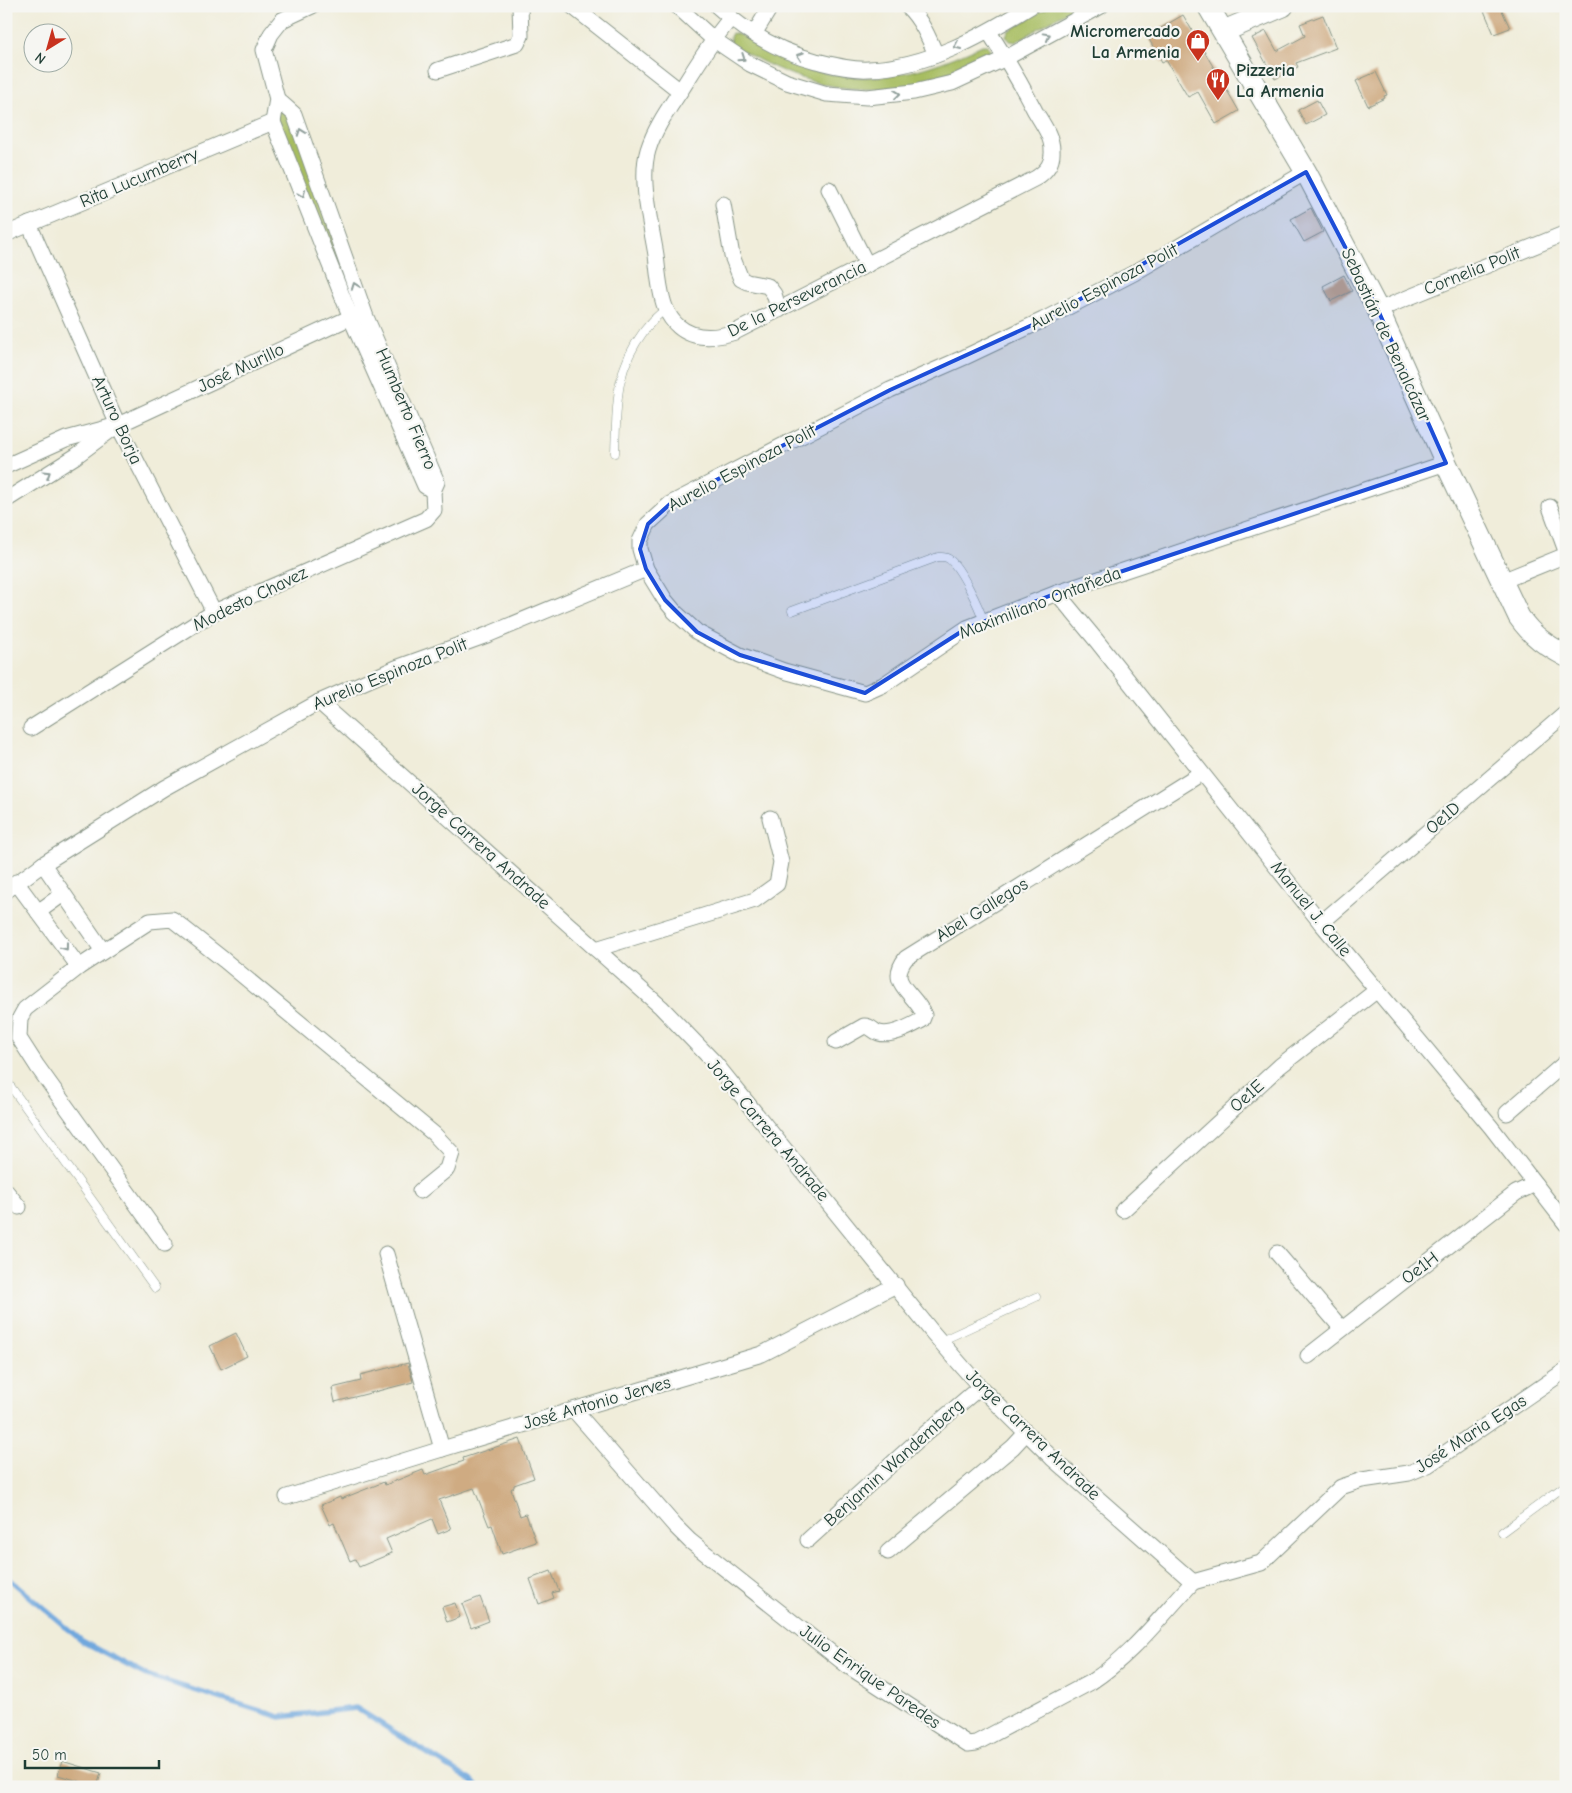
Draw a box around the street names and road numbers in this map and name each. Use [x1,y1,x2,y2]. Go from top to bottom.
street label: Rita Lucumberry [77,143,202,212]
street label: Aurelio Espinoza Polit [1026,239,1182,335]
street label: Cornelia Polit [1421,242,1524,300]
street label: Sebastián de Benalcázar [1336,245,1436,426]
street label: De la Perseverancia [724,256,870,342]
street label: José Murillo [194,339,288,397]
street label: Humberto Fierro [371,345,441,473]
street label: Arturo Borja [87,372,147,468]
street label: Aurelio Espinoza Polit [664,420,820,516]
street label: Modesto Chavez [189,562,311,636]
street label: Maximiliano Ontañeda [956,562,1124,644]
street label: Aurelio Espinoza Polit [310,633,471,715]
street label: Jorge Carrera Andrade [407,778,555,914]
street label: Oe1D [1421,797,1465,839]
street label: Manuel J. Calle [1266,857,1356,961]
street label: Abel Gallegos [932,873,1032,947]
street label: Jorge Carrera Andrade [702,1055,834,1205]
street label: Oe1E [1226,1075,1268,1117]
street label: Oe1H [1397,1247,1443,1289]
street label: Jorge Carrera Andrade [961,1365,1105,1505]
street label: José Antonio Jerves [521,1372,673,1434]
street label: José Maria Egas [1412,1390,1530,1478]
street label: Benjamin Wandemberg [820,1395,968,1531]
street label: Julio Enrique Paredes [796,1620,944,1734]

